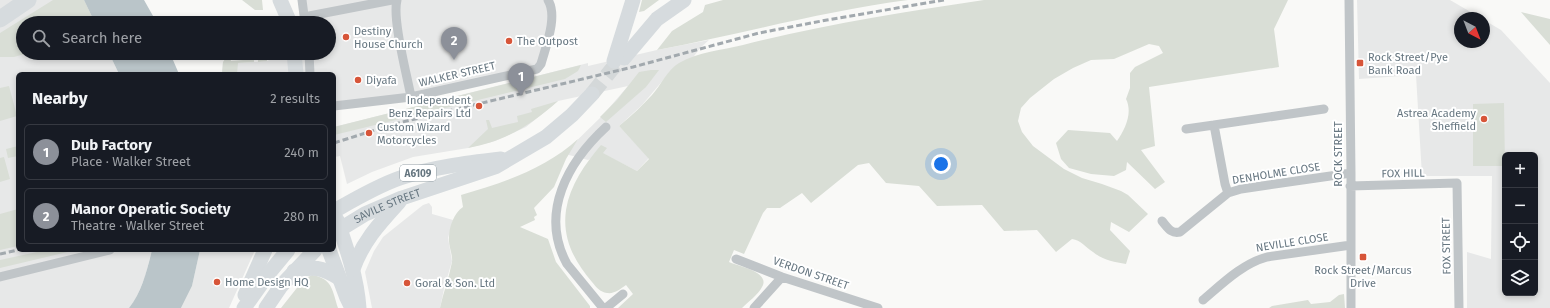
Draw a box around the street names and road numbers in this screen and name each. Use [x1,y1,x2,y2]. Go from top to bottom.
street label: WALKER STREET [417,59,497,90]
street label: ROCK STREET [1332,121,1345,187]
street label: DENHOLME CLOSE [1231,160,1321,187]
road number: A6109 [400,165,436,181]
street label: FOX HILL [1381,167,1425,180]
street label: SAVILE STREET [352,186,423,226]
street label: FOX STREET [1439,217,1453,275]
street label: NEVILLE CLOSE [1255,230,1329,255]
street label: VERDON STREET [771,254,851,293]

